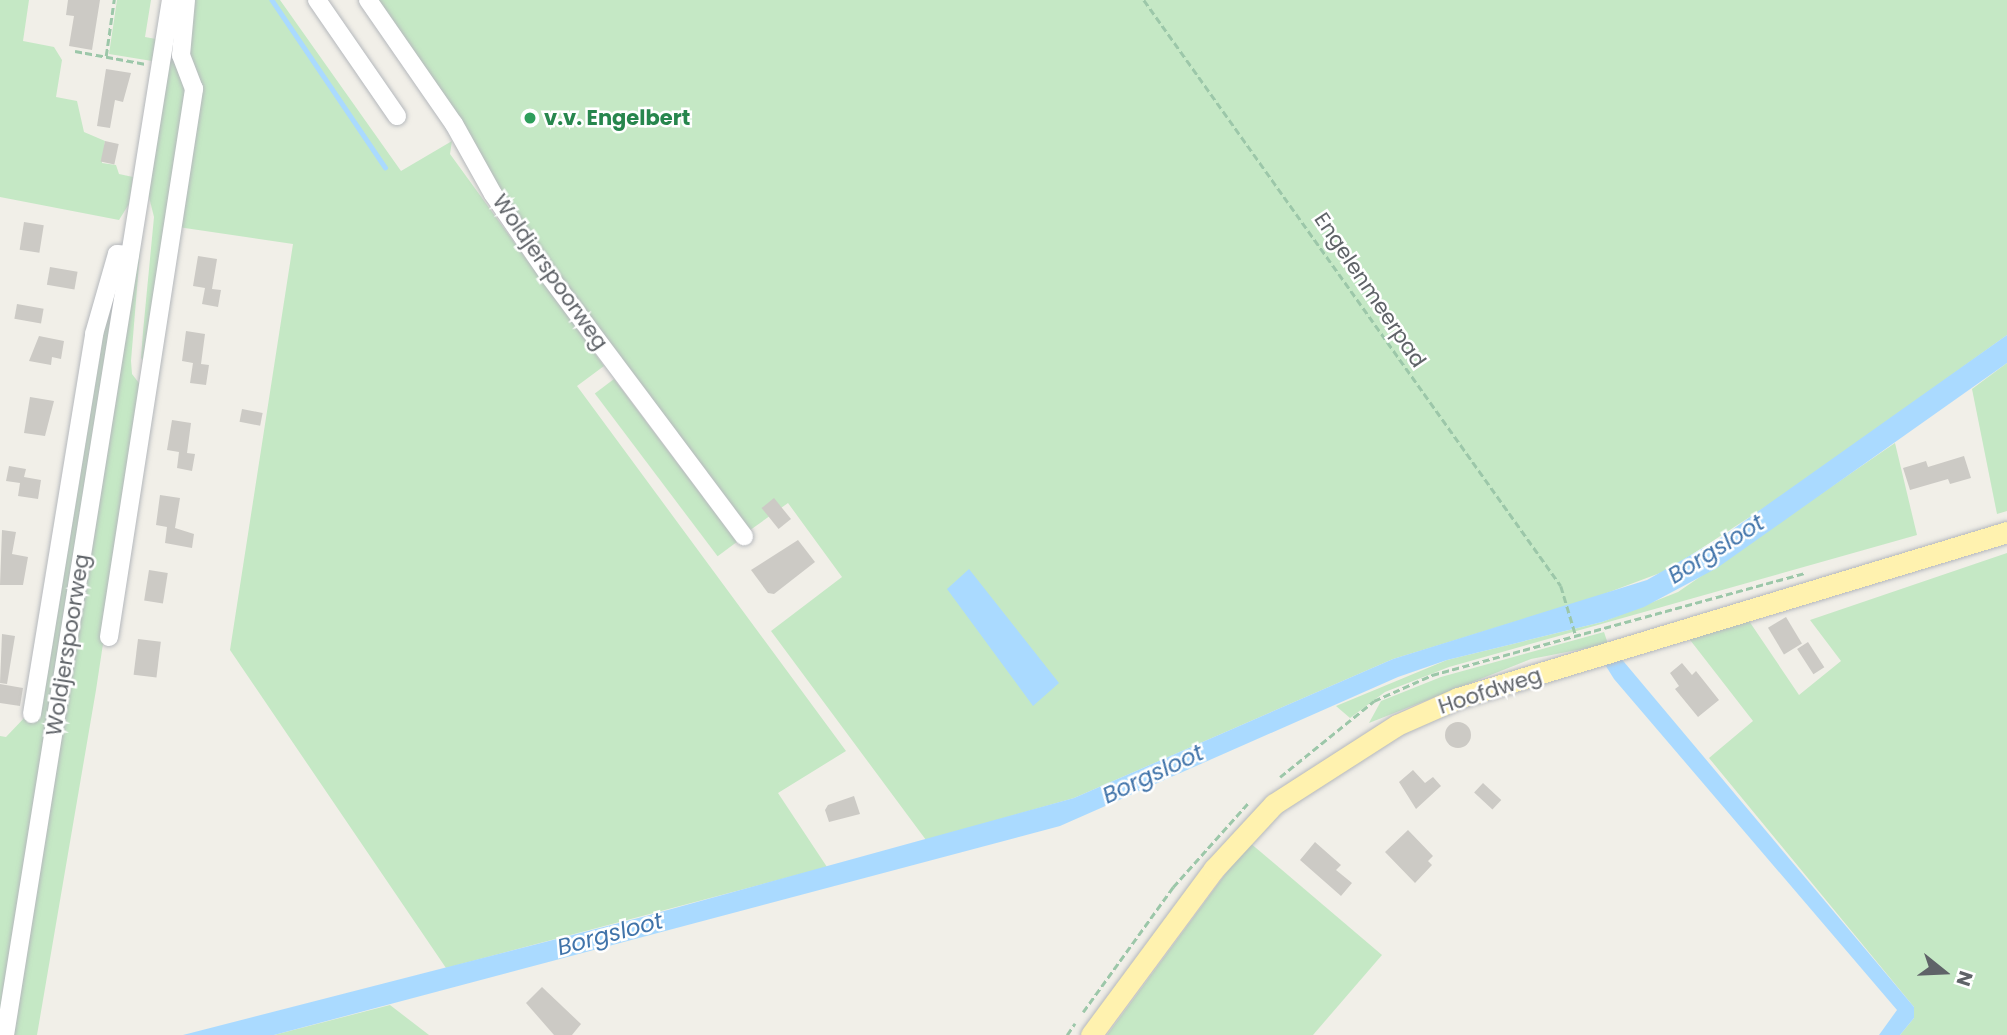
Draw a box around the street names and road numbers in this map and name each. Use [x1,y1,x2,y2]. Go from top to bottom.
street label: Woldjerspoorweg [487,190,613,354]
street label: Engelenmeerpad [1309,208,1431,372]
street label: Woldjerspoorweg [41,552,95,738]
street label: Hoofdweg [1435,662,1545,720]

